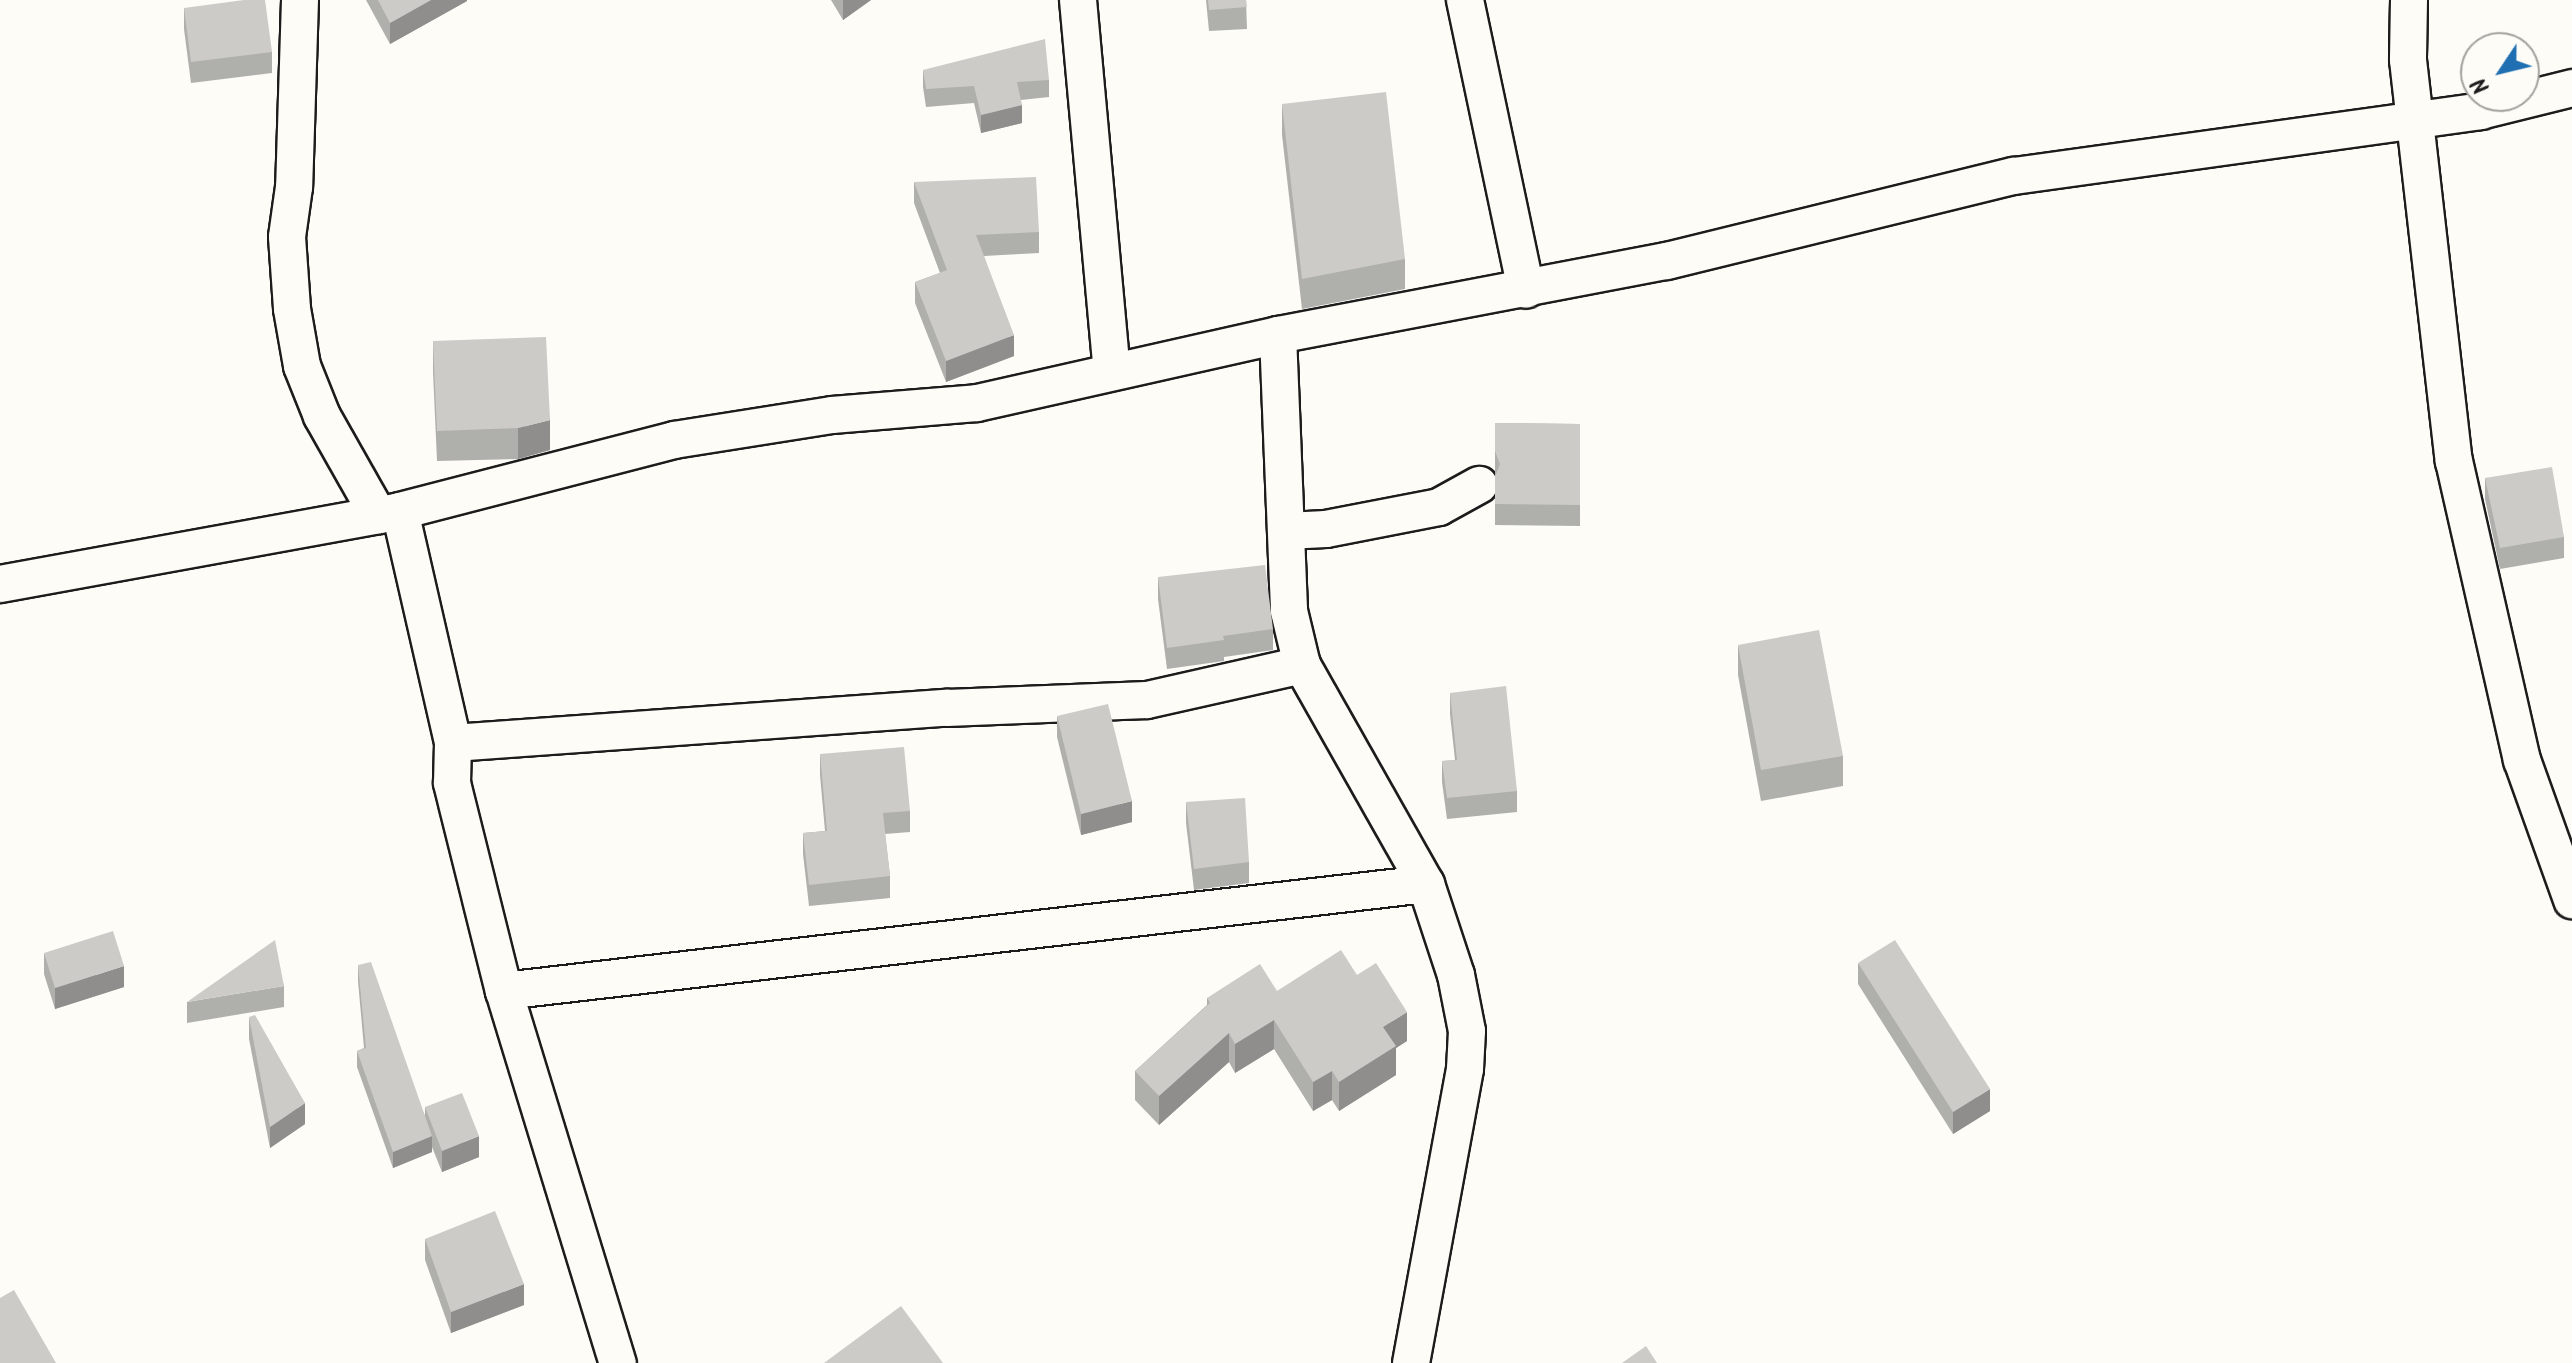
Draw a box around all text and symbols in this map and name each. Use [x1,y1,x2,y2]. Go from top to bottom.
north arrow [2460,32,2540,112]
text: N [2463,69,2500,101]

